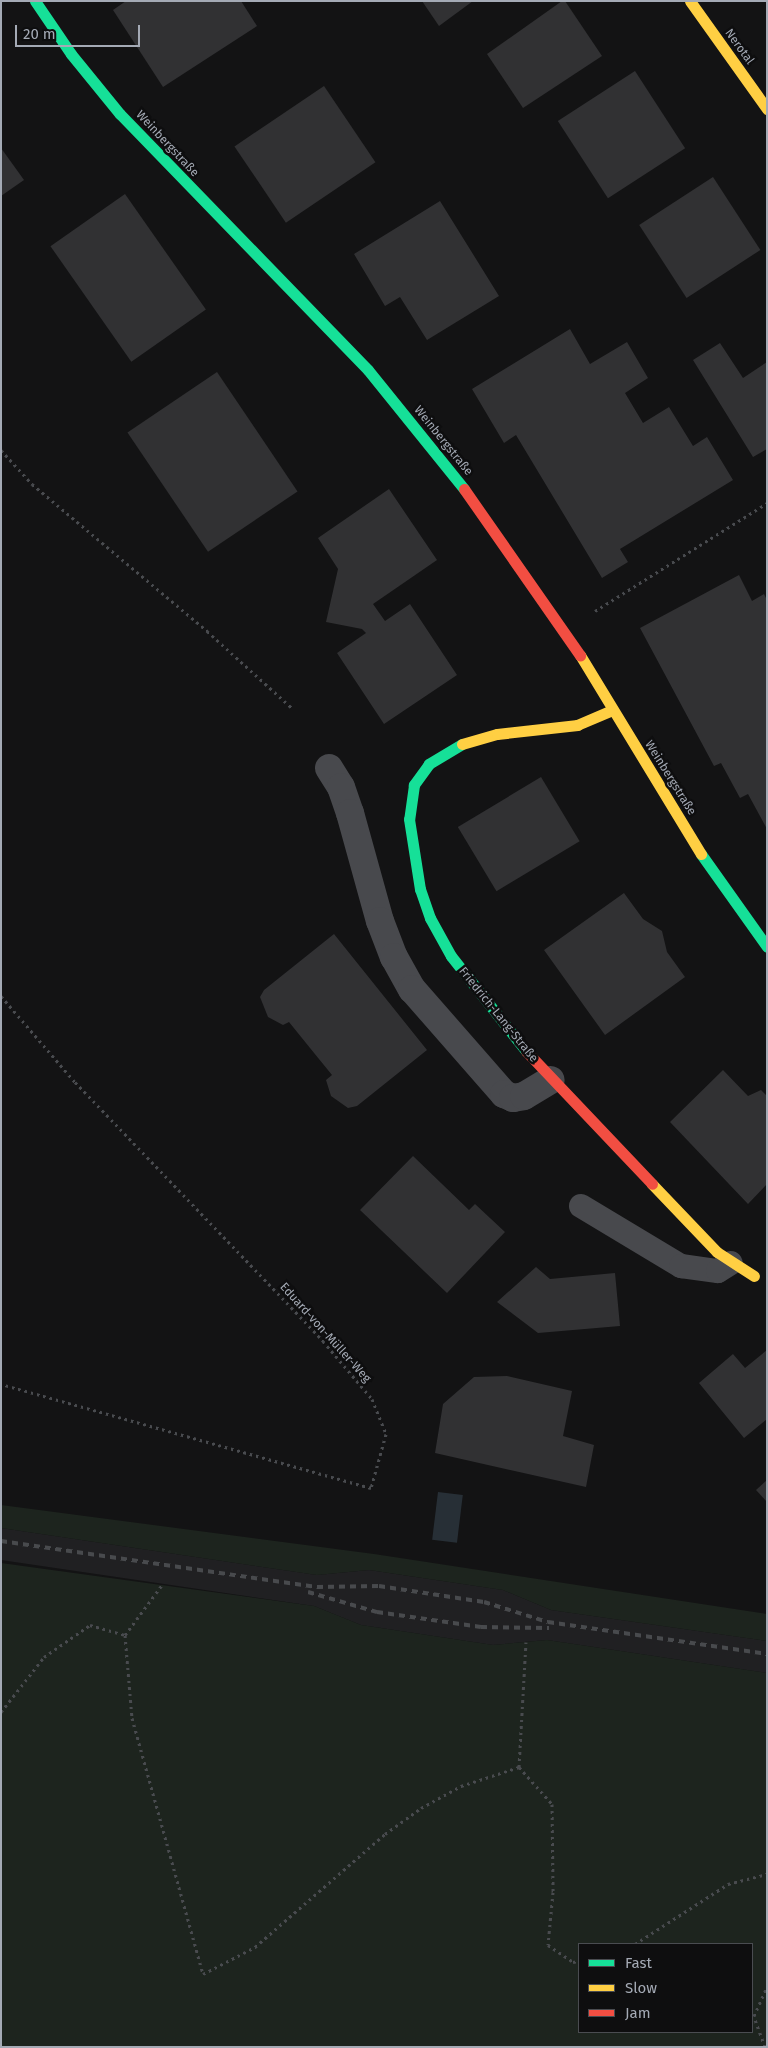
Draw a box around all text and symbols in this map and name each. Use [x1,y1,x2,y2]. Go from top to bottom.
scale bar [18,15,142,47]
text: 20 m [23,25,56,43]
street label: Nerotal [721,27,757,67]
street label: Weinbergstraße [133,108,201,180]
street label: Weinbergstraße [411,403,475,479]
street label: Weinbergstraße [641,738,699,818]
street label: Friedrich-Lang-Straße [455,965,541,1065]
street label: Eduard-von-Müller-Weg [276,1280,374,1386]
legend [578,1943,753,2033]
text: Fast [625,1954,652,1972]
text: Slow [625,1979,657,1997]
text: Jam [625,2004,651,2022]

